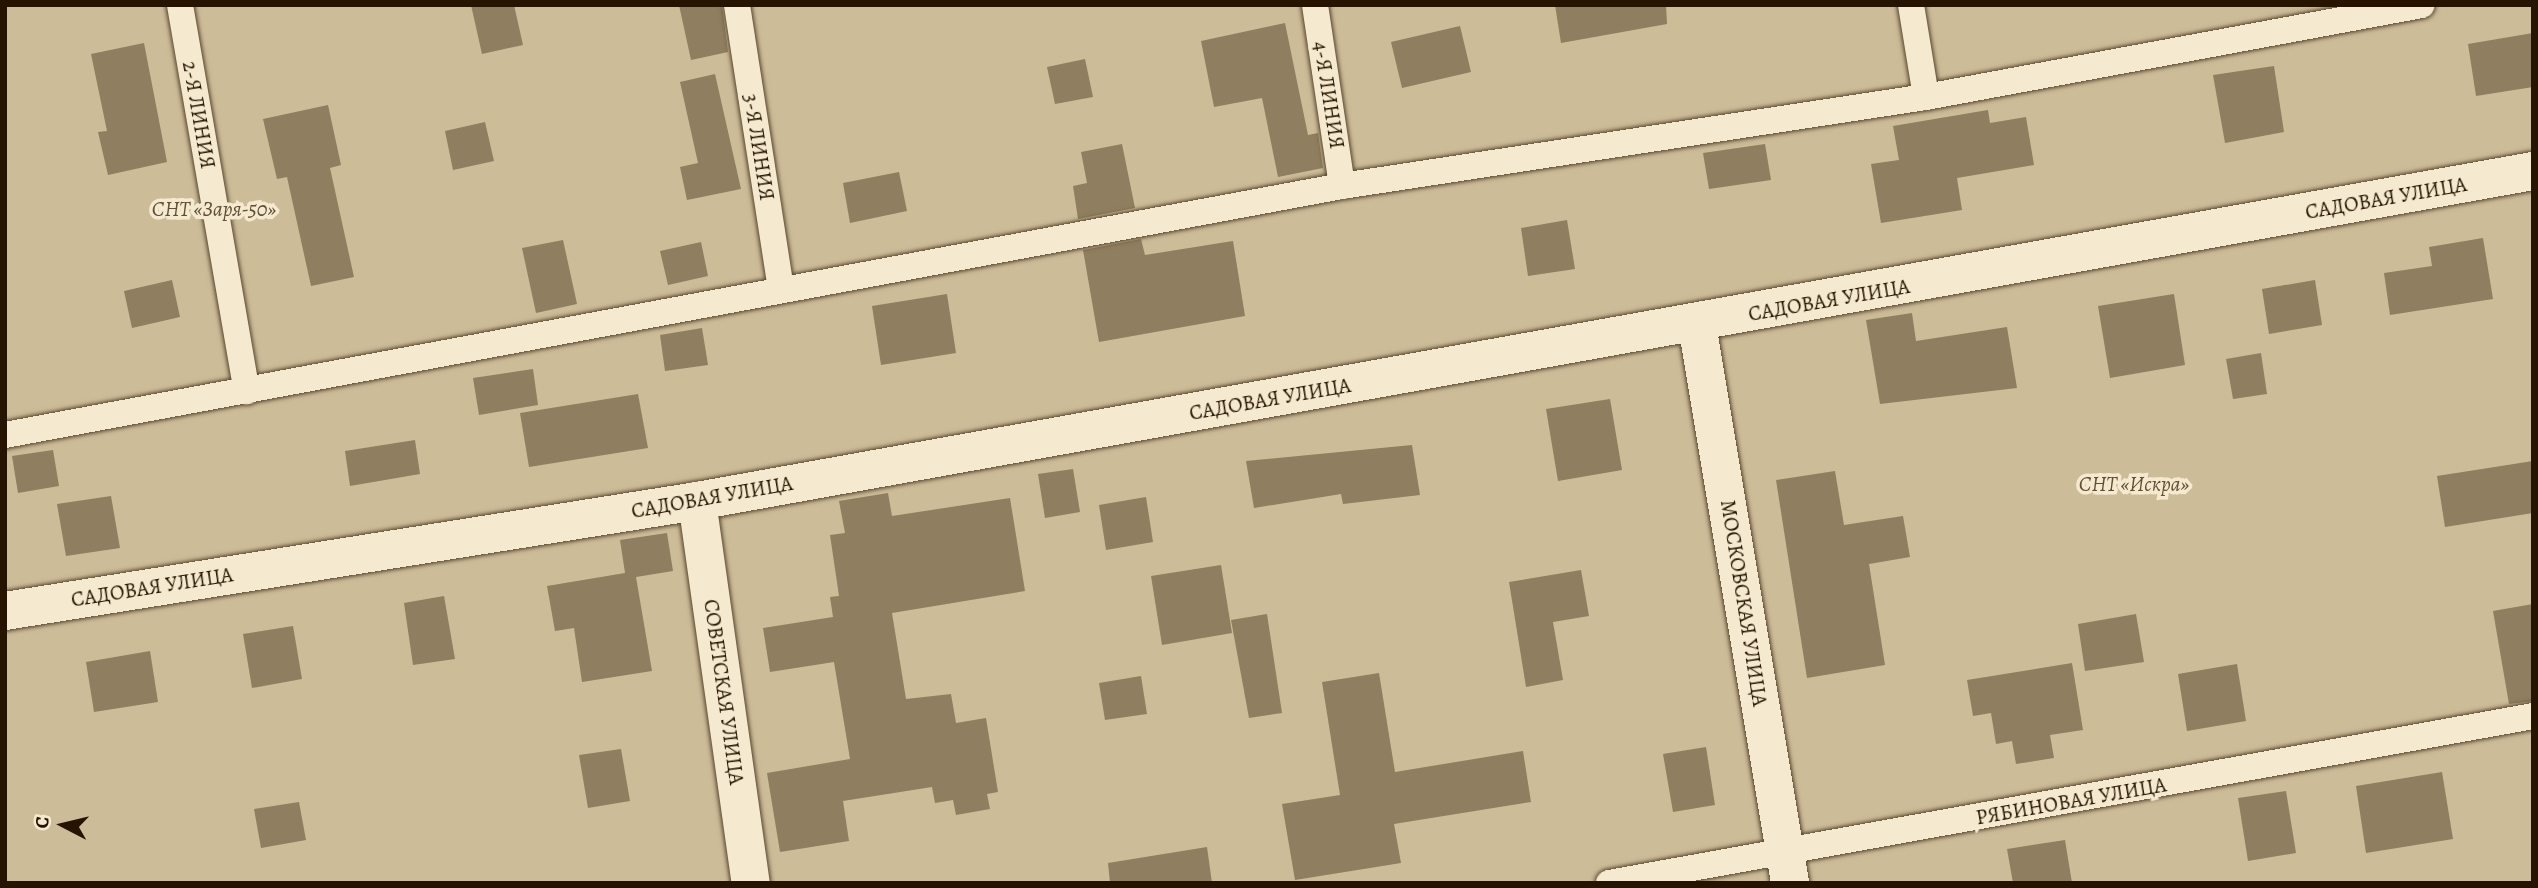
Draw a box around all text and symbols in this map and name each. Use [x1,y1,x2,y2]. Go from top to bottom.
street label: 4-Я ЛИНИЯ [1308,39,1350,151]
street label: 2-Я ЛИНИЯ [177,59,221,171]
street label: 3-Я ЛИНИЯ [738,92,780,202]
street label: САДОВАЯ УЛИЦА [2303,171,2469,225]
park label: СНТ «Заря-50» [152,196,276,222]
street label: САДОВАЯ УЛИЦА [1746,273,1912,327]
street label: САДОВАЯ УЛИЦА [1187,372,1353,426]
street label: САДОВАЯ УЛИЦА [629,470,795,524]
park label: СНТ «Искра» [2079,471,2189,497]
street label: МОСКОВСКАЯ УЛИЦА [1715,498,1773,708]
street label: САДОВАЯ УЛИЦА [69,562,235,612]
street label: СОВЕТСКАЯ УЛИЦА [699,598,749,786]
street label: РЯБИНОВАЯ УЛИЦА [1974,772,2168,830]
north arrow [28,790,98,860]
text: С [29,815,56,830]

